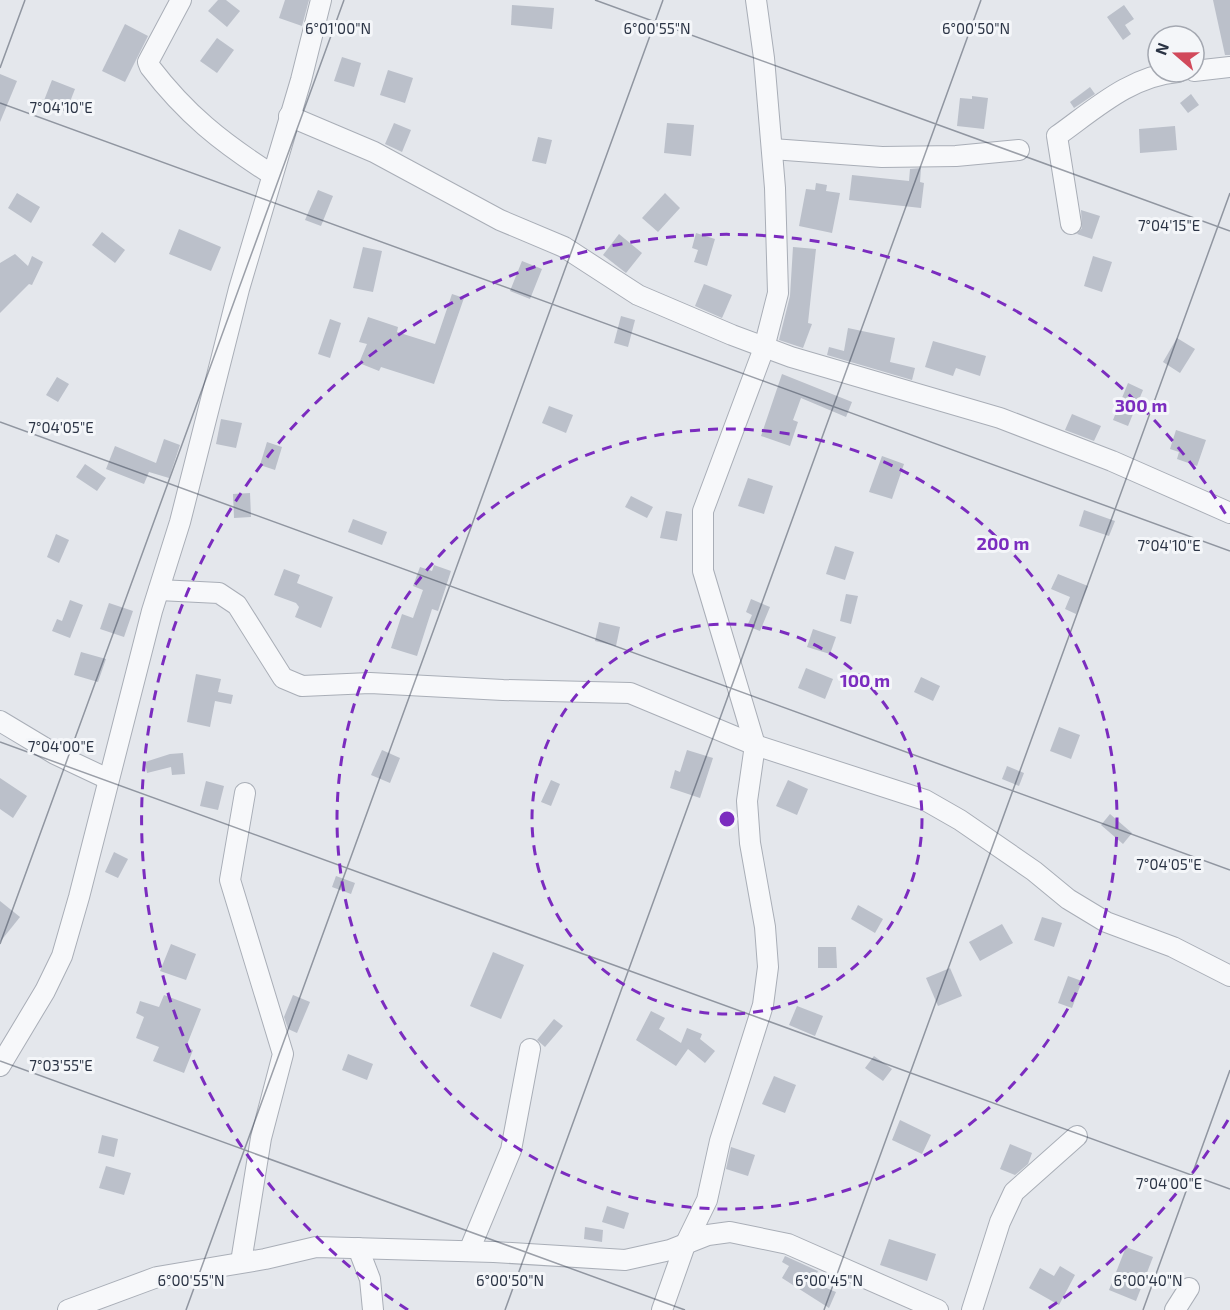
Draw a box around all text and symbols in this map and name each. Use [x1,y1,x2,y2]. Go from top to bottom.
text: 6°01'00"N [305,19,371,37]
text: 6°00'55"N [623,19,691,37]
text: 6°00'50"N [942,19,1010,37]
north arrow [1146,24,1206,84]
text: N [1151,40,1172,57]
text: 7°04'10"E [29,98,93,116]
text: 7°04'15"E [1138,216,1200,234]
text: 300 m [1115,394,1167,416]
text: 7°04'05"E [28,418,94,436]
text: 200 m [977,532,1029,554]
text: 7°04'10"E [1137,536,1201,554]
text: 100 m [840,669,890,691]
text: 7°04'00"E [28,737,94,755]
centre of rings [717,809,737,829]
text: 7°04'05"E [1136,855,1202,873]
text: 7°03'55"E [29,1056,93,1074]
text: 7°04'00"E [1136,1174,1202,1192]
text: 6°00'55"N [157,1271,225,1289]
text: 6°00'50"N [476,1271,544,1289]
text: 6°00'45"N [795,1271,863,1289]
text: 6°00'40"N [1113,1271,1183,1289]

